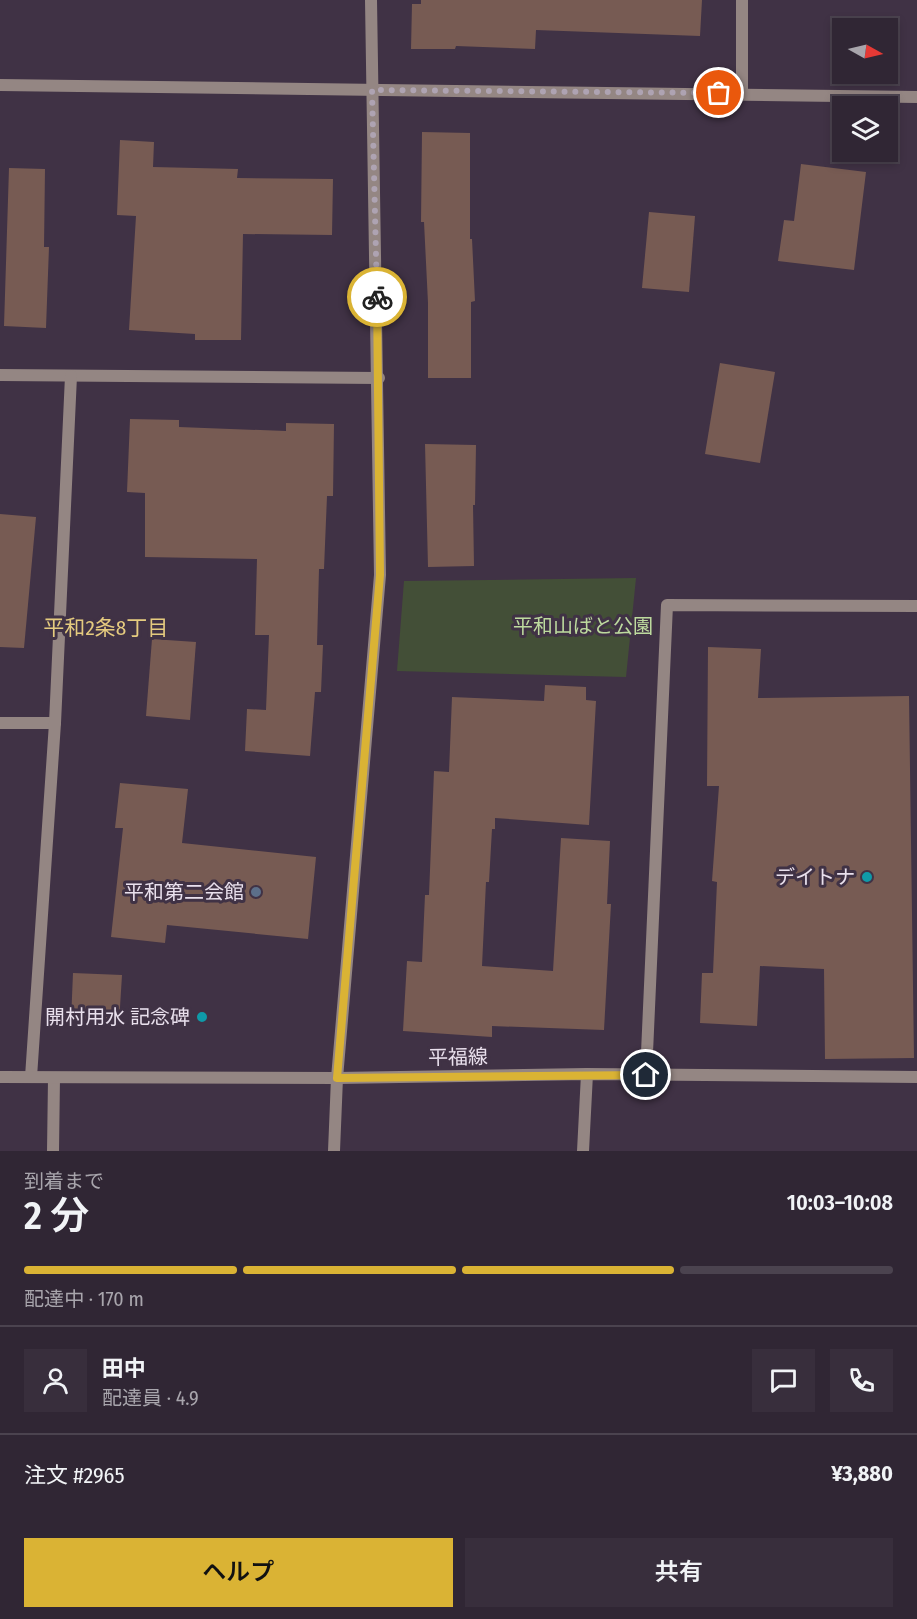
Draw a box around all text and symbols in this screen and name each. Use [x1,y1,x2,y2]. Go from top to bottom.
north arrow [832,18,898,84]
map controls [832,18,898,162]
pin [693,67,744,118]
icon: bag [702,76,735,109]
button: layers [832,96,898,162]
courier [347,267,407,327]
icon: bike [361,281,394,314]
park label: 平和山ばと公園 [513,614,653,638]
district label: 平和2条8丁目 [44,615,168,641]
place label: デイトナ [775,865,855,889]
marker: デイトナ [860,870,874,884]
place label: 平和第二会館 [124,880,244,904]
marker: 平和第二会館 [249,885,263,899]
place label: 開村用水 記念碑 [45,1005,190,1029]
marker: 開村用水 記念碑 [195,1010,209,1024]
street label: 平福線 [428,1044,488,1070]
pin [620,1049,671,1100]
icon: home [629,1058,662,1091]
text: 到着まで [24,1169,104,1193]
text: 10:03–10:08 [787,1189,893,1216]
text: 2 分 [24,1193,89,1239]
text: 配達中 · 170 m [24,1287,144,1311]
button: person [24,1349,87,1412]
button: chat [752,1349,815,1412]
button: phone [830,1349,893,1412]
text: 田中 [102,1355,146,1382]
text: 配達員 · 4.9 [102,1386,199,1410]
text: ¥3,880 [831,1460,893,1487]
text: 注文 #2965 [24,1462,125,1489]
button: ヘルプ [24,1538,453,1607]
button: 共有 [465,1538,893,1607]

